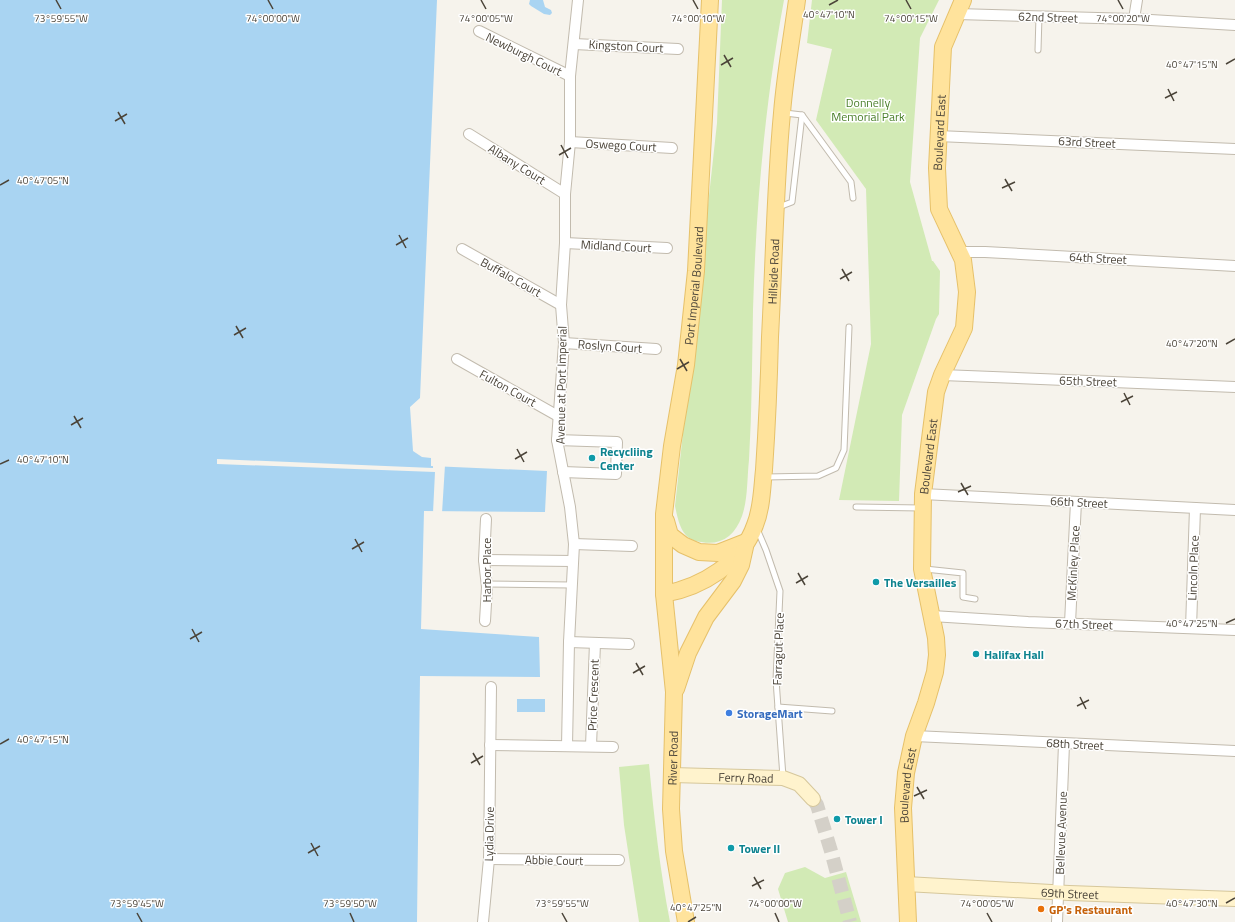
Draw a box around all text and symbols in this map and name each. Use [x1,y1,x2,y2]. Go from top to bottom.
street label: 62nd Street [1018,6,1079,28]
text: 40°47'10"N [803,7,855,22]
text: 73°59'55"W [34,11,88,26]
text: 74°00'00"W [246,11,300,26]
text: 74°00'05"W [459,11,513,26]
text: 74°00'10"W [671,11,725,26]
text: 74°00'15"W [884,11,938,26]
text: 74°00'20"W [1096,11,1150,26]
street label: Newburgh Court [483,27,566,81]
street label: Kingston Court [588,35,665,57]
text: 40°47'15"N [1166,57,1218,72]
park label: Donnelly Memorial Park [831,93,905,126]
street label: Boulevard East [927,93,950,171]
street label: 63rd Street [1058,131,1117,153]
street label: Oswego Court [585,134,658,156]
street label: Albany Court [485,139,550,190]
text: 40°47'05"N [17,173,69,188]
street label: Port Imperial Boulevard [679,226,708,346]
street label: Midland Court [580,235,653,257]
street label: Hillside Road [762,238,784,305]
street label: 64th Street [1069,247,1128,269]
street label: Buffalo Court [477,252,546,302]
street label: Avenue at Port Imperial [550,326,572,444]
street label: Roslyn Court [577,334,644,358]
text: 40°47'20"N [1166,336,1218,351]
street label: Fulton Court [476,365,541,412]
street label: 65th Street [1059,370,1118,392]
street label: Boulevard East [914,417,942,495]
place label: Recycliing Center [600,442,653,475]
text: 40°47'10"N [17,452,69,467]
marker: Recycliing Center [587,453,597,463]
street label: 66th Street [1050,491,1109,513]
street label: McKinley Place [1062,525,1084,601]
street label: Lincoln Place [1182,535,1204,601]
street label: Harbor Place [477,538,496,602]
place label: The Versailles [884,573,957,592]
marker: The Versailles [871,577,881,587]
street label: Farragut Place [767,612,789,686]
street label: 67th Street [1055,613,1114,635]
text: 40°47'25"N [1166,616,1218,631]
place label: Halifax Hall [984,645,1044,664]
marker: Halifax Hall [971,649,981,659]
street label: Price Crescent [582,658,604,731]
place label: StorageMart [737,704,803,723]
marker: StorageMart [724,708,734,718]
street label: River Road [662,731,683,786]
text: 40°47'15"N [17,732,69,747]
street label: 68th Street [1046,733,1105,755]
street label: Boulevard East [893,745,921,824]
street label: Ferry Road [718,767,774,787]
street label: Bellevue Avenue [1050,791,1072,875]
street label: Lydia Drive [479,806,499,862]
place label: Tower I [845,810,883,829]
marker: Tower I [832,814,842,824]
place label: Tower II [739,839,780,858]
marker: Tower II [726,843,736,853]
street label: Abbie Court [525,850,584,870]
street label: 69th Street [1040,882,1100,904]
text: 73°59'45"W [110,896,164,911]
text: 73°59'50"W [323,896,377,911]
text: 73°59'55"W [535,896,589,911]
text: 74°00'00"W [748,896,802,911]
text: 74°00'05"W [960,896,1014,911]
text: 40°47'30"N [1166,896,1218,911]
text: 40°47'25"N [670,900,722,915]
place label: GP's Restaurant [1049,900,1133,919]
marker: GP's Restaurant [1036,904,1046,914]

